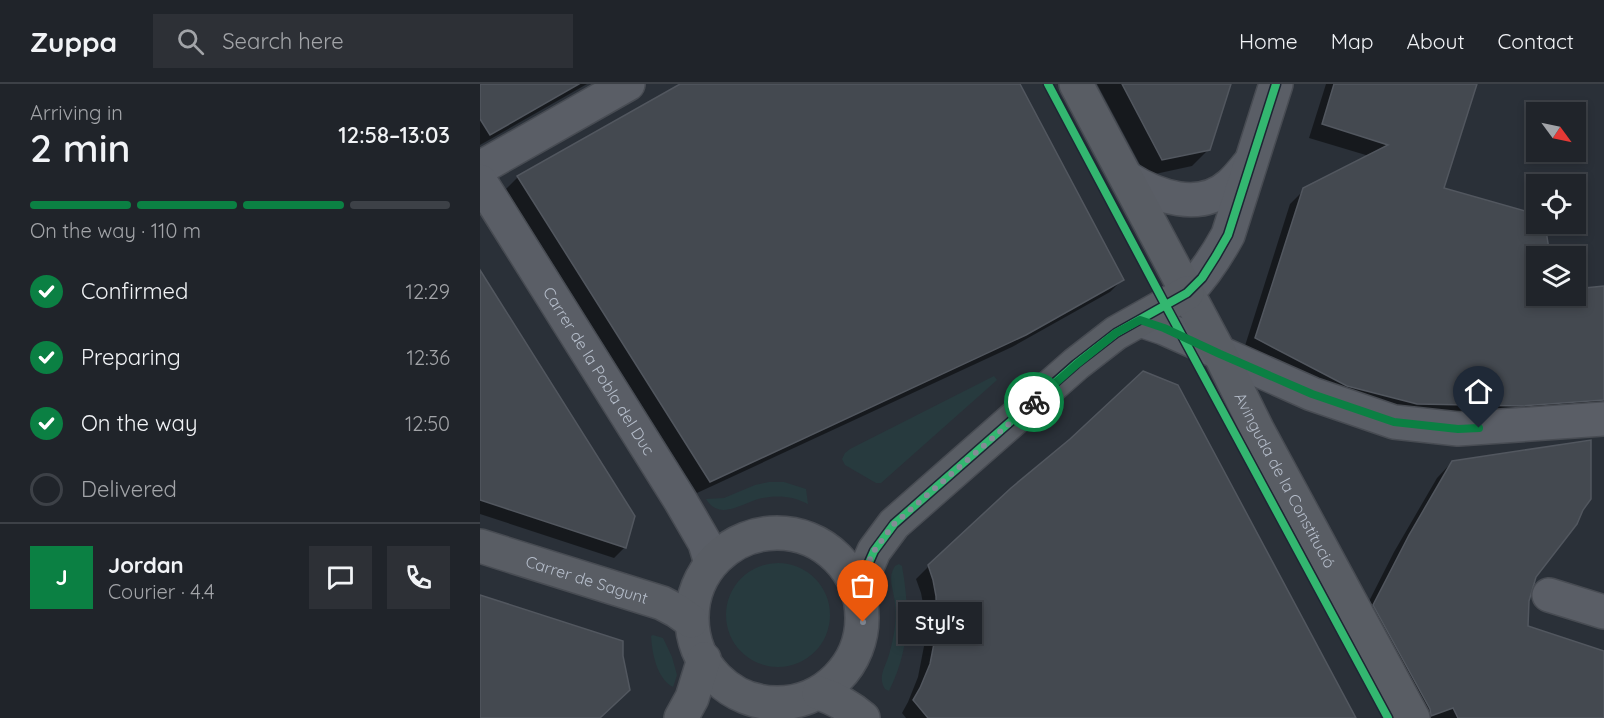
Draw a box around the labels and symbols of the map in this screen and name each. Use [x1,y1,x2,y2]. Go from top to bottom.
north arrow [1526,102,1586,162]
street label: Carrer de la Pobla del Duc [539,283,659,459]
pin [1453,366,1504,428]
courier [1004,372,1064,432]
street label: Avinguda de la Constitució [1230,389,1340,572]
street label: Carrer de Sagunt [523,551,651,608]
pin [837,560,888,622]
callout: Styl's [899,601,983,643]

